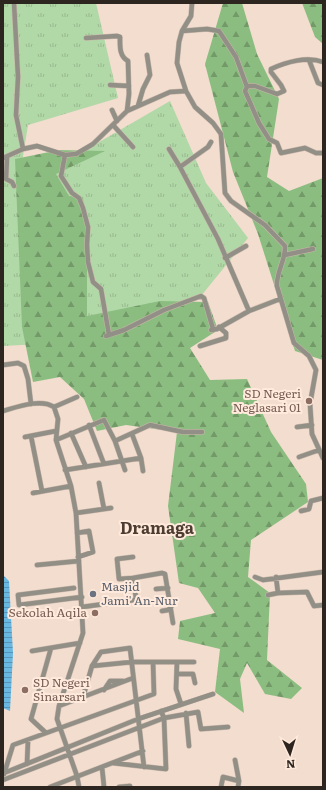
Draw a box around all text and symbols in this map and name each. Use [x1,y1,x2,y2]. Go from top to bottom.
place label: SD Negeri Neglasari 01 [233,384,301,416]
marker: SD Negeri Neglasari 01 [304,396,314,406]
district label: Dramaga [120,515,195,539]
place label: Masjid Jami' An-Nur [101,577,178,609]
marker: Masjid Jami' An-Nur [88,589,98,599]
place label: Sekolah Aqila [8,603,88,621]
marker: Sekolah Aqila [90,608,100,618]
place label: SD Negeri Sinarsari [33,673,90,705]
marker: SD Negeri Sinarsari [20,685,30,695]
north arrow [270,734,310,774]
text: N [286,757,296,773]

